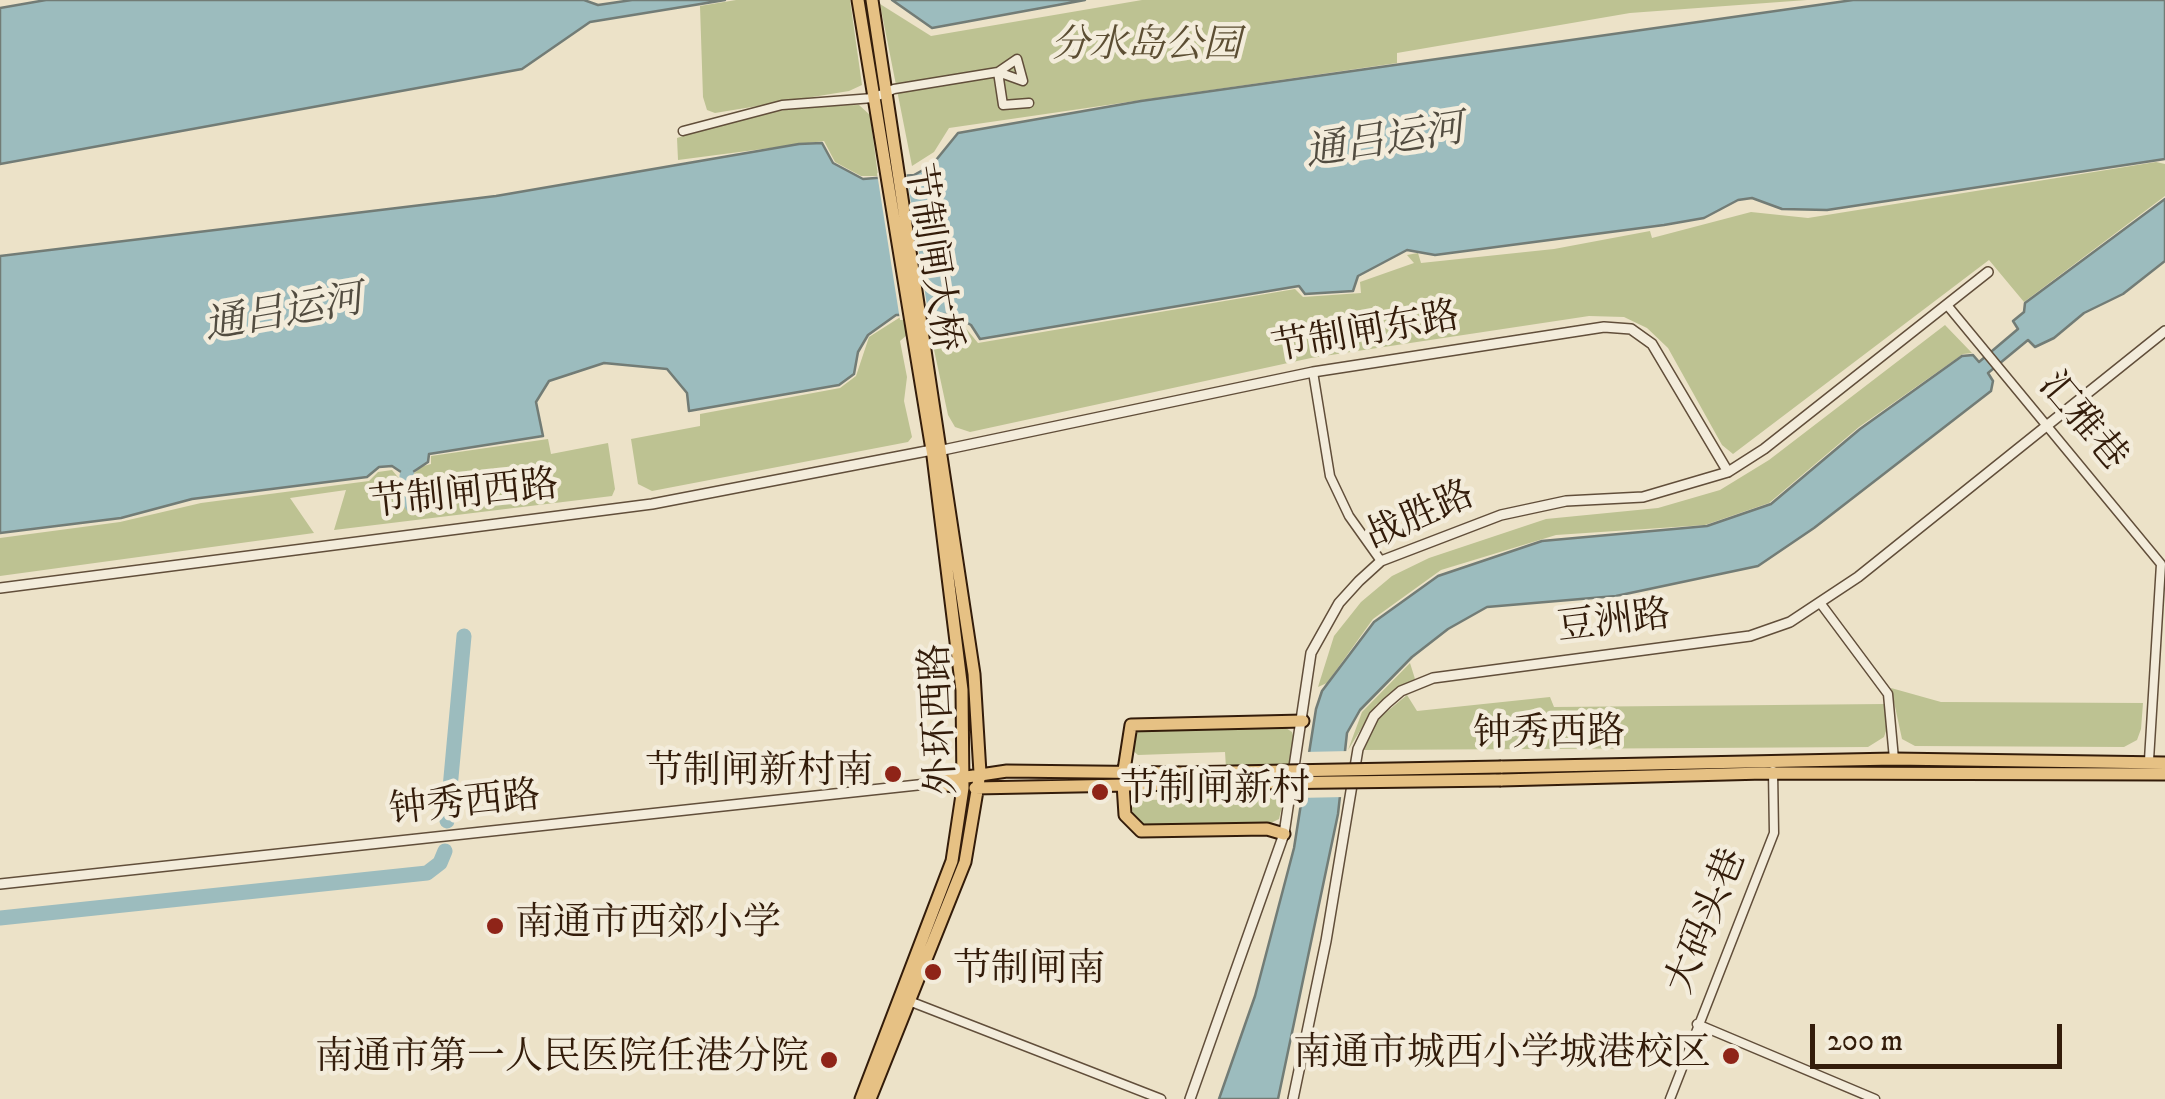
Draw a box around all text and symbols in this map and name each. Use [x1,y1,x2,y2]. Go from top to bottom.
park label: 分水岛公园 [1051,25,1241,71]
water label: 通吕运河 [1302,108,1468,180]
street label: 节制闸大桥 [893,161,967,355]
water label: 通吕运河 [201,278,367,354]
street label: 节制闸东路 [1268,296,1464,374]
street label: 汇雅巷 [2027,365,2135,481]
street label: 节制闸西路 [367,464,561,530]
street label: 战胜路 [1360,474,1482,562]
street label: 豆洲路 [1555,594,1673,654]
street label: 外环西路 [915,642,969,796]
street label: 钟秀西路 [1473,712,1625,760]
place label: 节制闸新村南 [645,751,873,797]
marker: 节制闸新村南 [882,763,904,785]
place label: 节制闸新村 [1120,769,1310,815]
street label: 钟秀西路 [387,775,543,837]
marker: 节制闸新村 [1089,781,1111,803]
street label: 大码头巷 [1659,843,1759,1001]
place label: 南通市西郊小学 [515,903,781,949]
marker: 南通市西郊小学 [484,915,506,937]
place label: 节制闸南 [953,949,1105,995]
marker: 节制闸南 [922,961,944,983]
scale bar [1815,1004,2068,1066]
text: 200 m [1827,1023,1903,1060]
place label: 南通市城西小学城港校区 [1293,1033,1711,1079]
place label: 南通市第一人民医院任港分院 [315,1037,809,1083]
marker: 南通市城西小学城港校区 [1720,1045,1742,1067]
marker: 南通市第一人民医院任港分院 [818,1049,840,1071]

